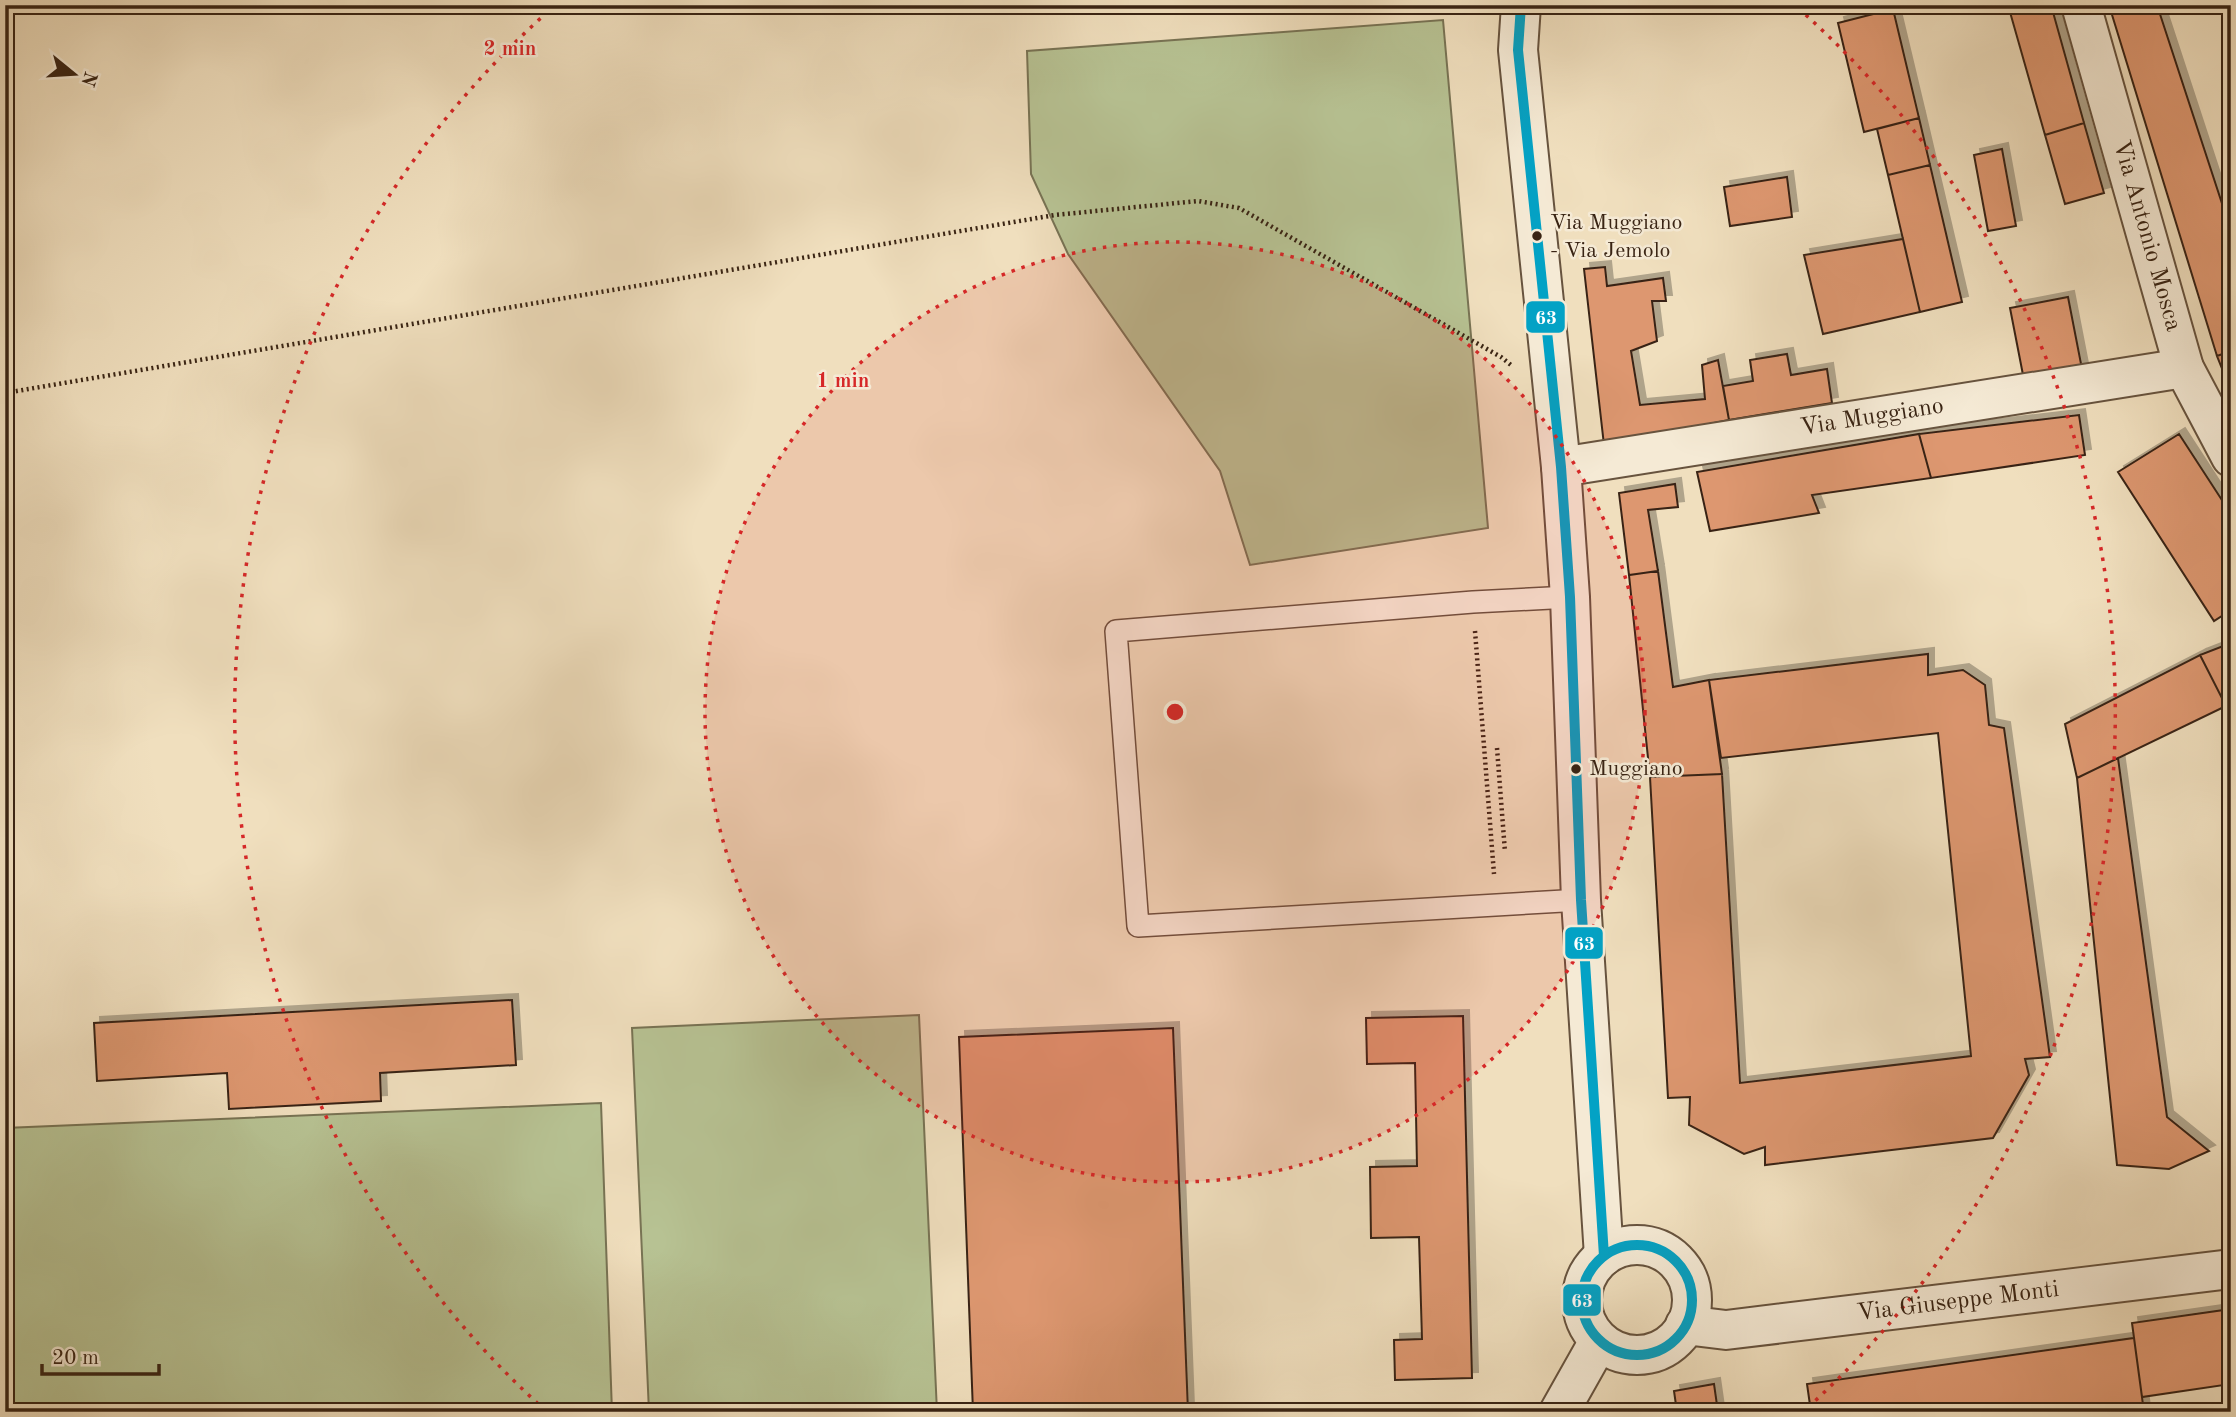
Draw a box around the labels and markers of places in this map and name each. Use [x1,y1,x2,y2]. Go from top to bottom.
place label: Via Muggiano - Via Jemolo [1550,212,1683,262]
marker: Via Muggiano - Via Jemolo [1530,229,1544,243]
centre of rings [1163,700,1187,724]
place label: Muggiano [1589,758,1683,780]
marker: Muggiano [1569,762,1583,776]

